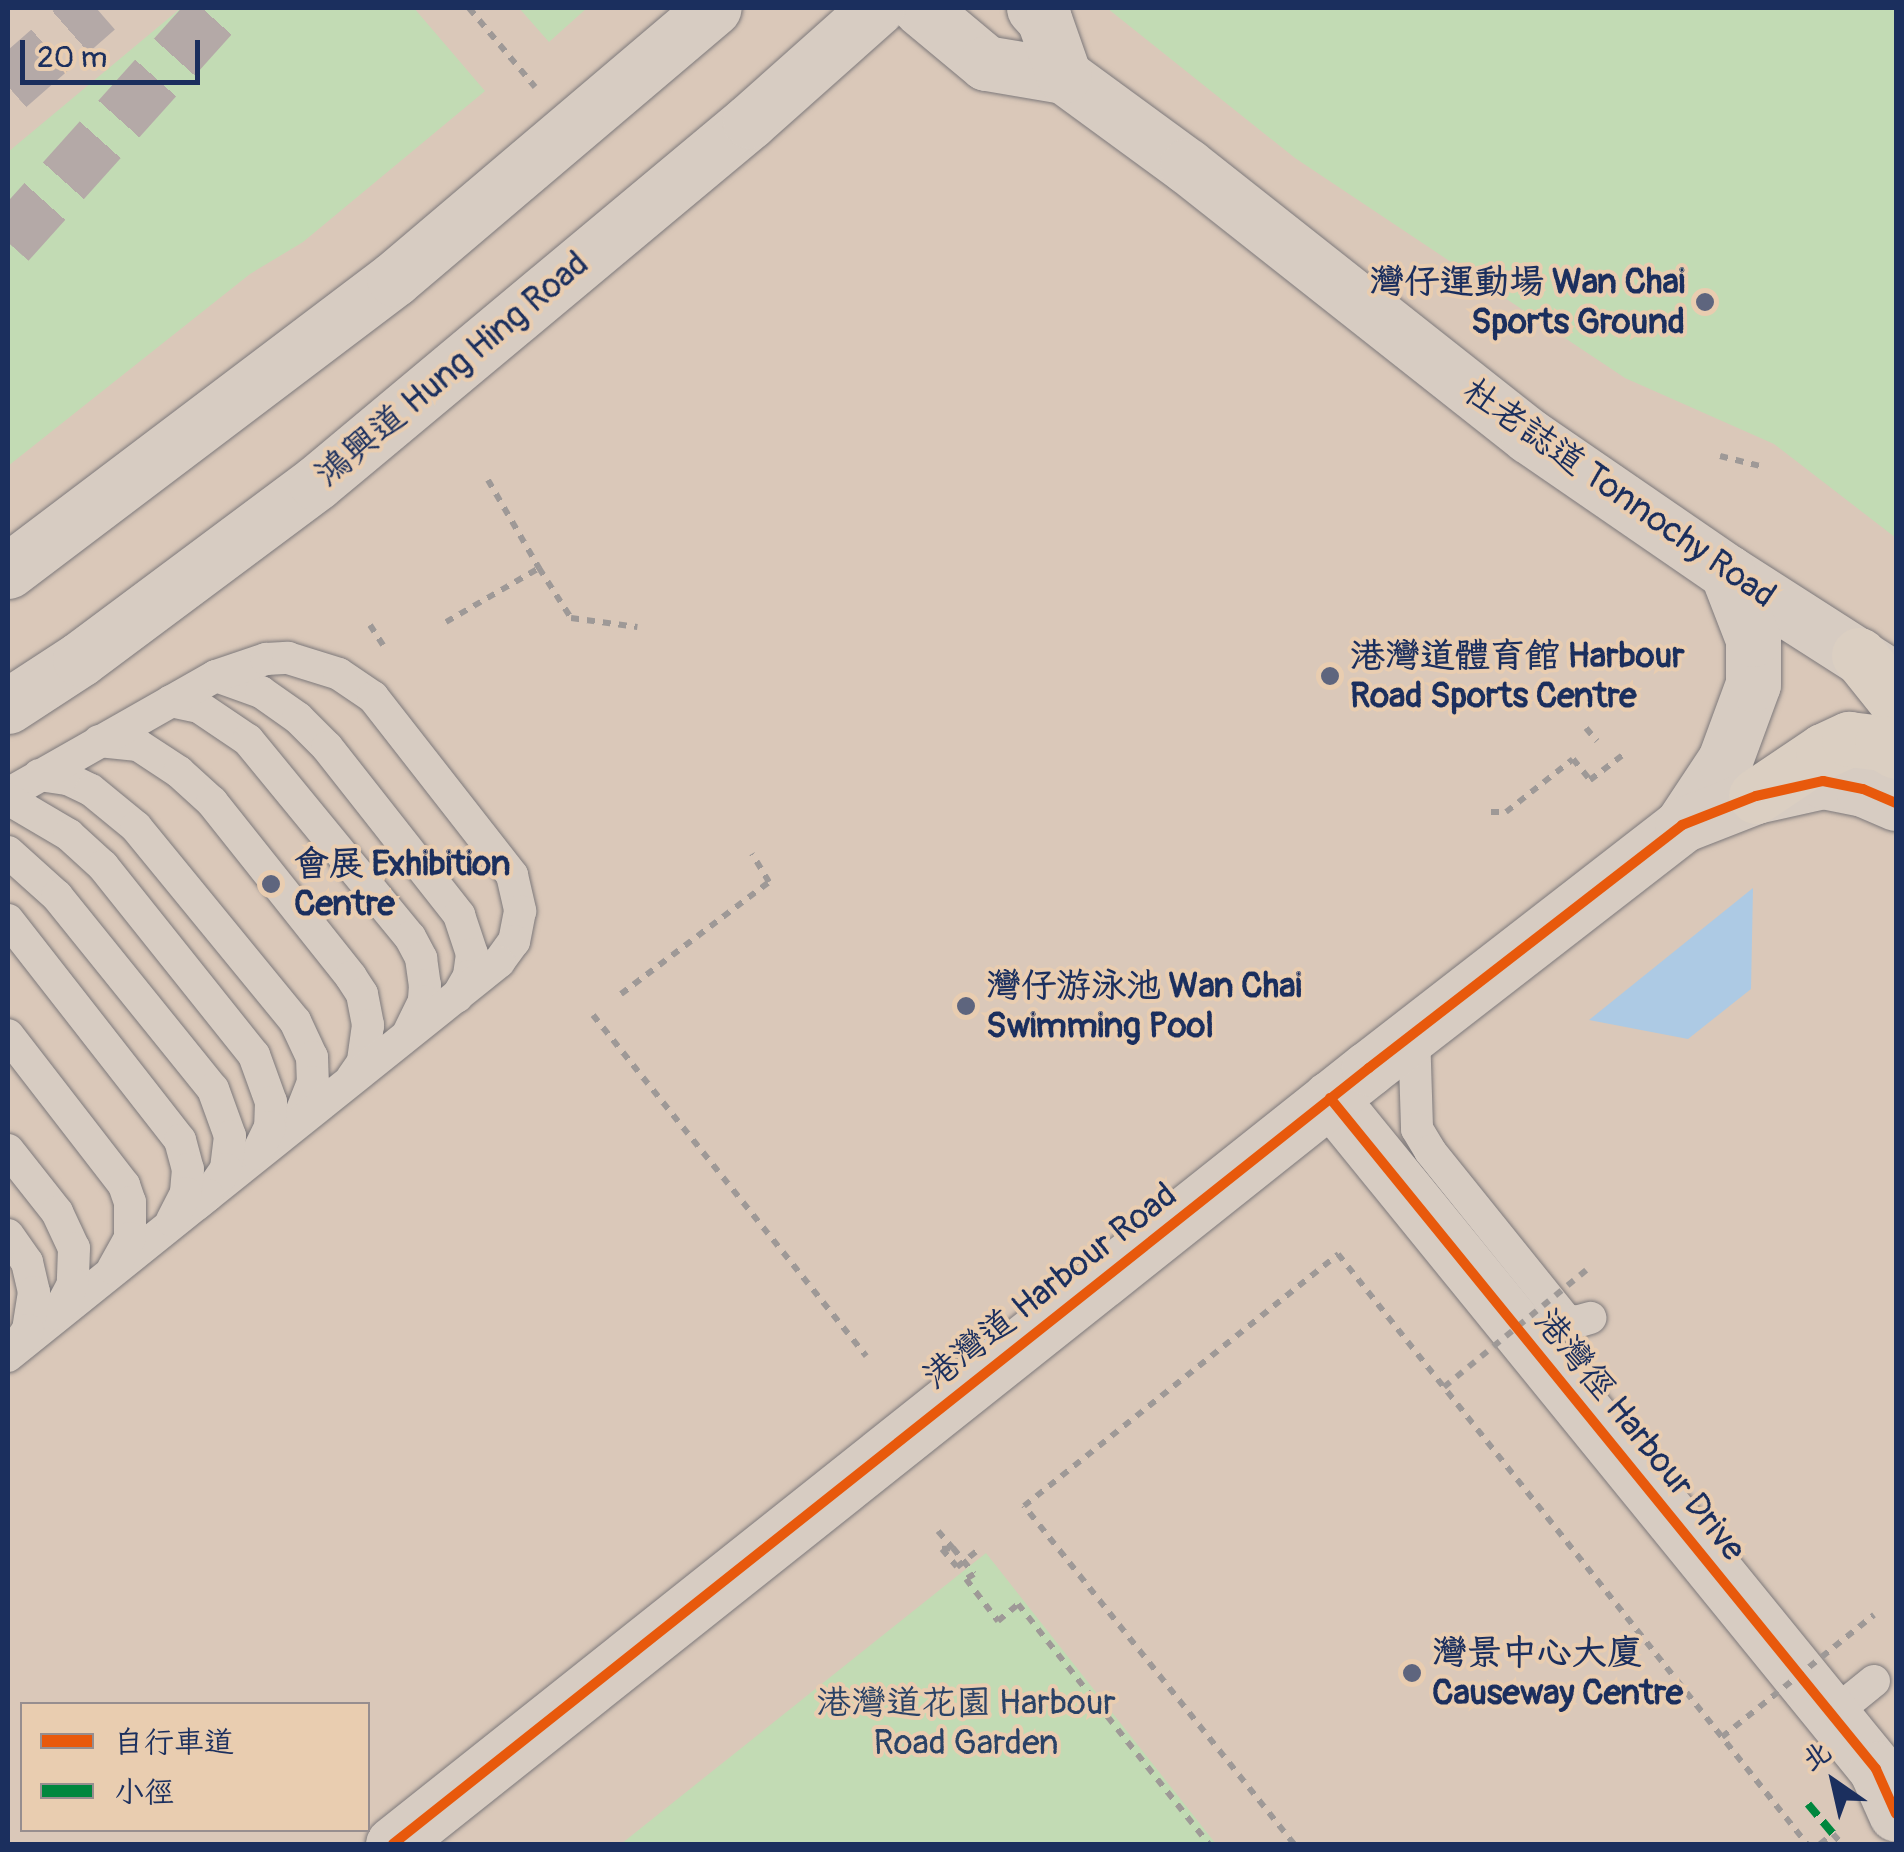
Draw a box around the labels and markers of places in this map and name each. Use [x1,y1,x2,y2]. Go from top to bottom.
place label: 灣仔運動場 Wan Chai Sports Ground [1369,261,1685,343]
marker: 灣仔運動場 Wan Chai Sports Ground [1694,291,1716,313]
place label: 港灣道體育館 Harbour Road Sports Centre [1350,635,1685,717]
marker: 港灣道體育館 Harbour Road Sports Centre [1319,665,1341,687]
place label: 會展 Exhibition Centre [294,843,511,925]
marker: 會展 Exhibition Centre [258,871,284,897]
place label: 灣仔游泳池 Wan Chai Swimming Pool [986,965,1302,1047]
marker: 灣仔游泳池 Wan Chai Swimming Pool [955,995,977,1017]
place label: 灣景中心大廈 Causeway Centre [1432,1632,1683,1714]
marker: 灣景中心大廈 Causeway Centre [1401,1662,1423,1684]

